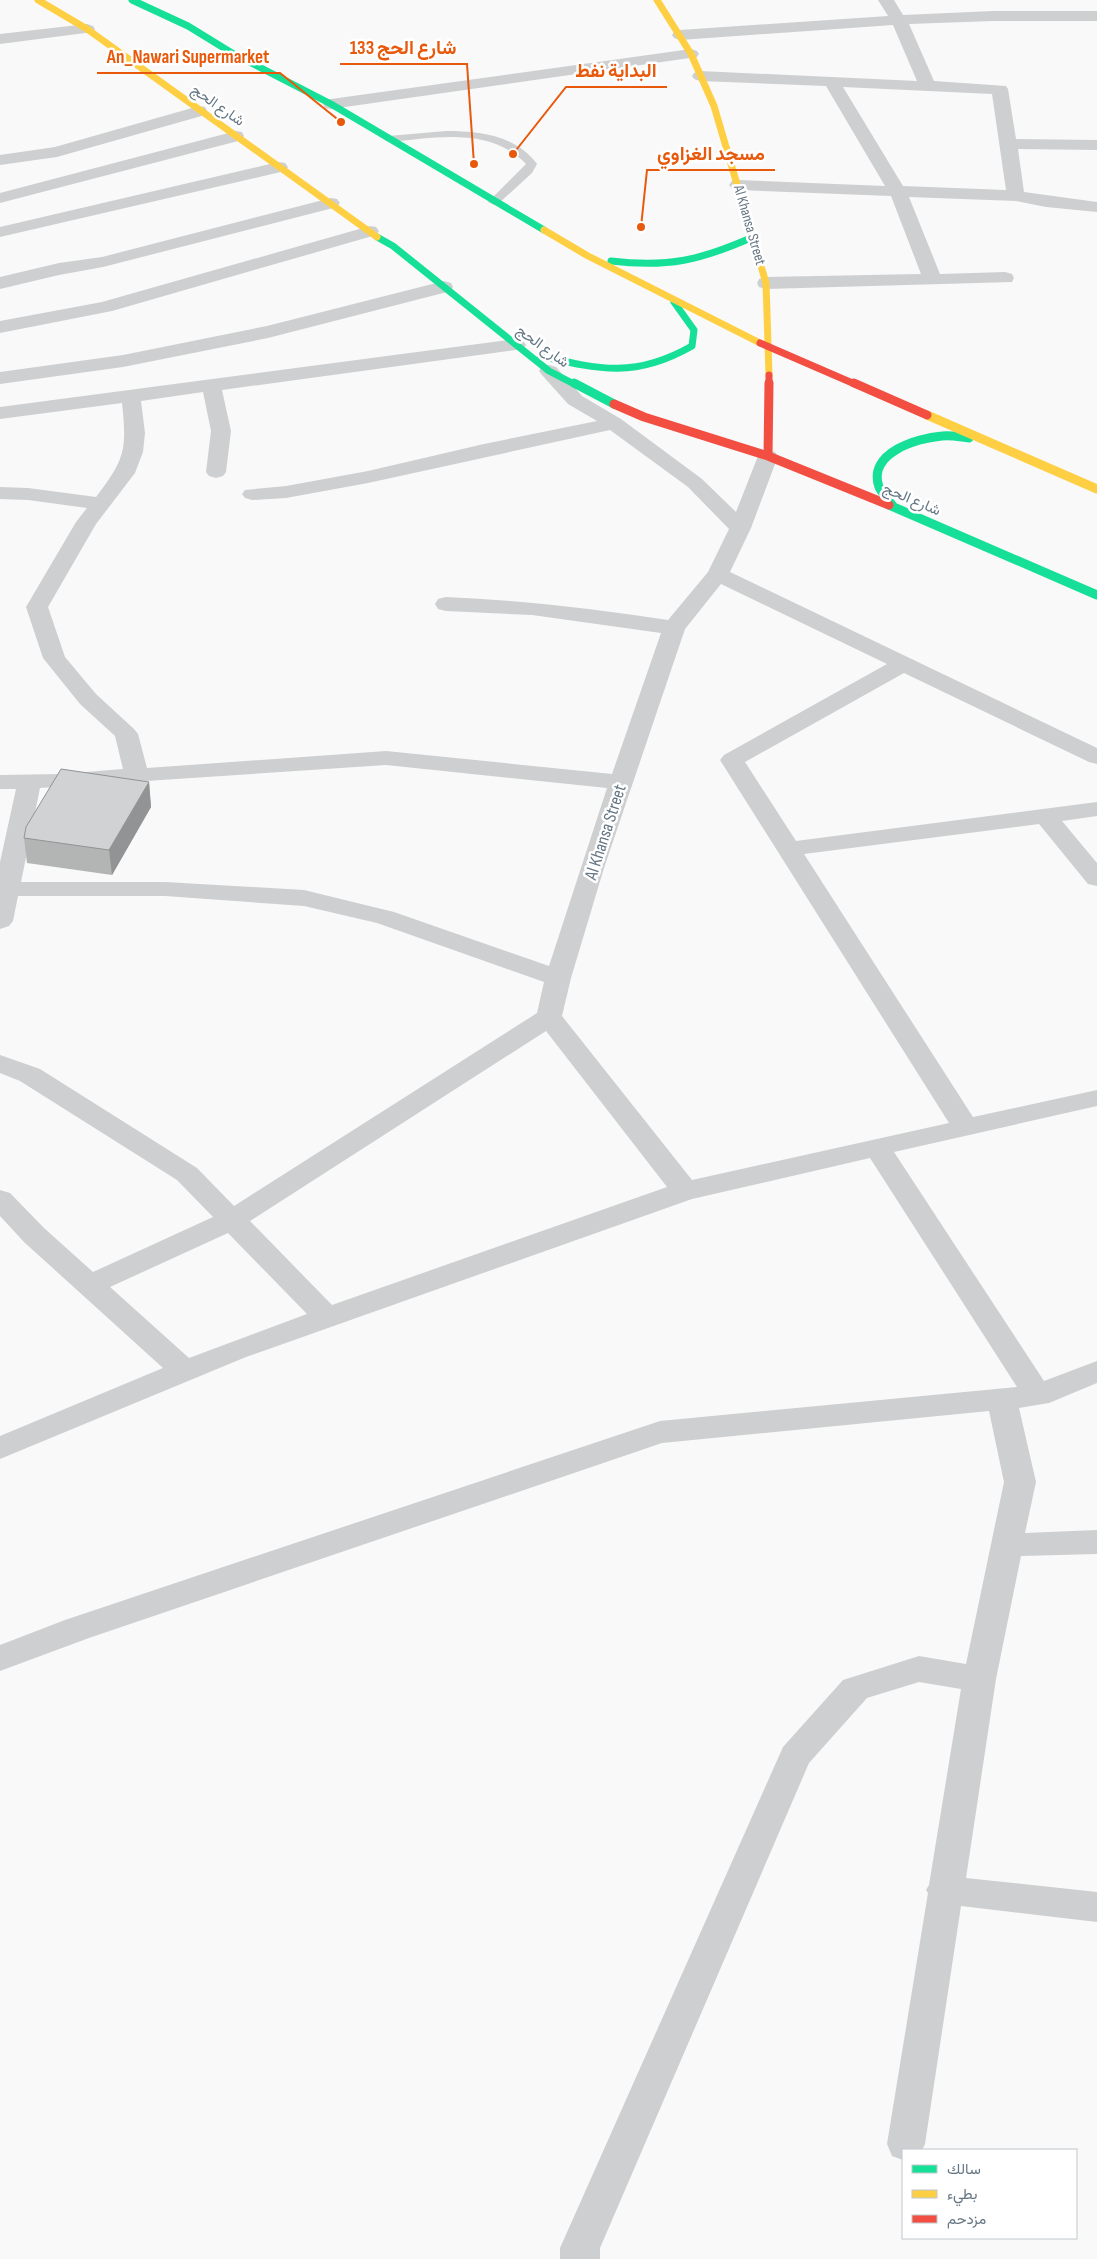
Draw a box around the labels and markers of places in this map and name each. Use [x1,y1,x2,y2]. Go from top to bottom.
callout: شارع الحج 133 [340,30,467,64]
callout: An_Nawari Supermarket [97,39,280,73]
callout: البداية نفط [566,53,667,87]
callout: مسجد الغزاوي [647,136,775,170]

